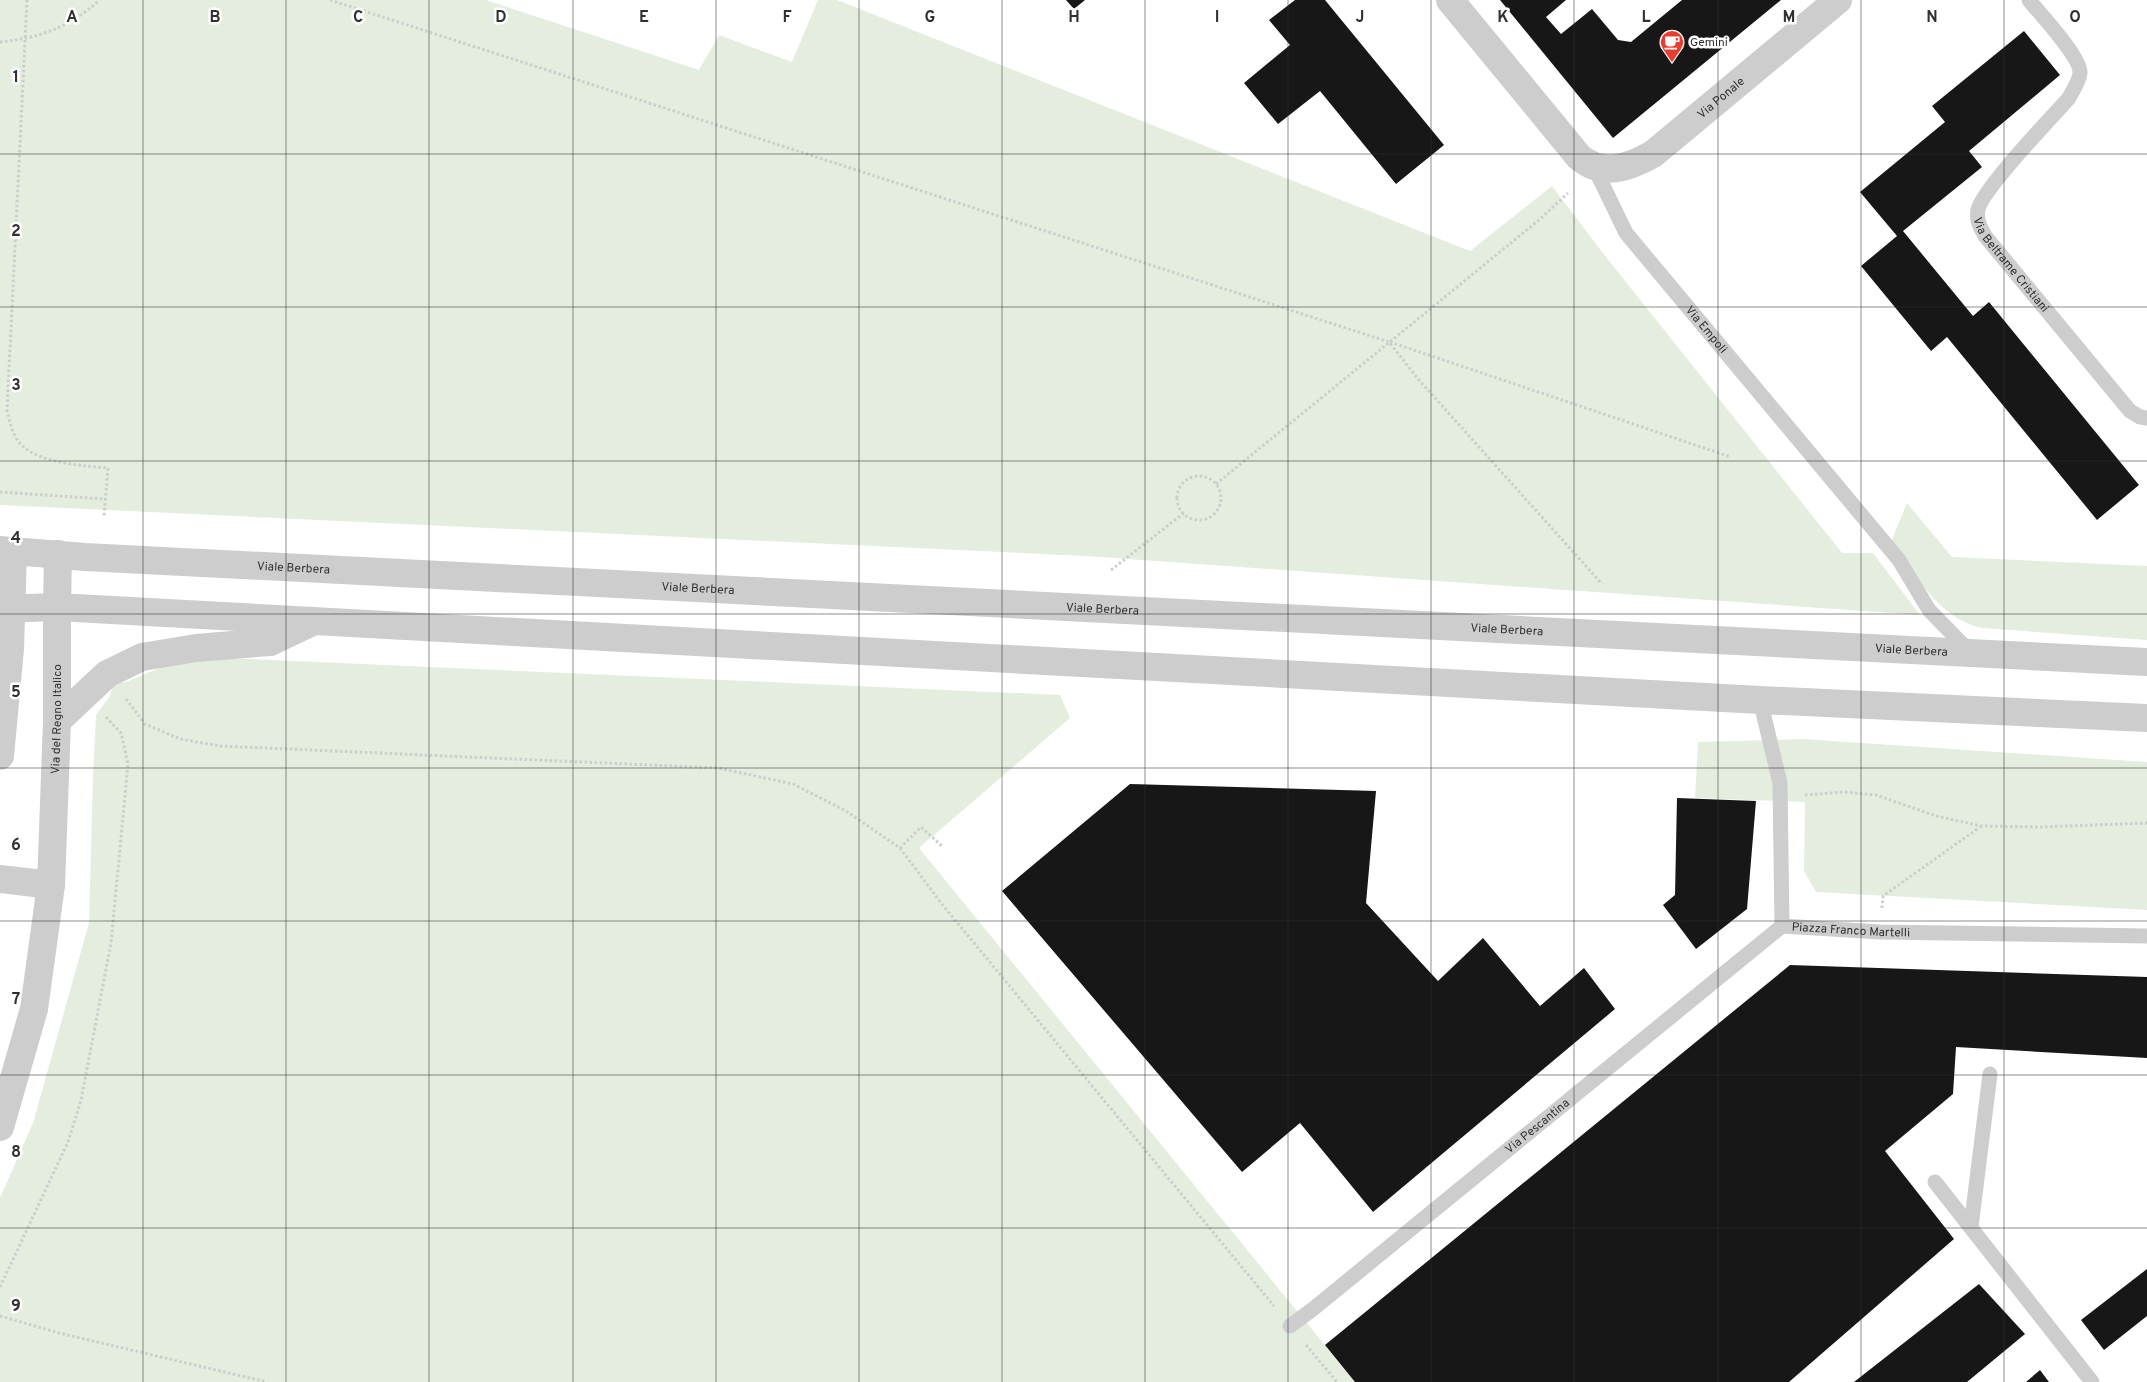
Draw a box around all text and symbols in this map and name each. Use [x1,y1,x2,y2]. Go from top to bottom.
text: A [66,8,78,28]
text: B [209,8,221,28]
text: C [353,8,363,28]
text: D [495,8,507,28]
text: E [639,8,649,28]
text: F [782,8,792,28]
text: G [925,8,935,28]
text: H [1068,8,1080,28]
text: I [1215,8,1219,28]
text: J [1356,8,1364,28]
text: K [1497,8,1509,28]
text: L [1641,8,1651,28]
text: M [1783,8,1795,28]
text: N [1926,8,1938,28]
text: O [2069,8,2081,28]
cafe icon: Gemini [1659,29,1685,63]
place label: Gemini [1690,35,1728,51]
text: 1 [13,68,19,88]
street label: Via Ponale [1694,74,1748,123]
street label: Via Beltrame Cristiani [1969,216,2052,316]
text: 2 [11,222,21,242]
street label: Via Empoli [1681,303,1730,357]
text: 3 [11,376,21,396]
text: 4 [11,529,21,549]
street label: Viale Berbera [256,559,330,578]
street label: Viale Berbera [661,579,735,599]
street label: Viale Berbera [1065,600,1139,620]
street label: Viale Berbera [1470,621,1544,640]
street label: Viale Berbera [1874,641,1948,661]
street label: Via del Regno Italico [48,664,66,774]
text: 5 [11,683,21,703]
text: 6 [11,836,21,856]
street label: Piazza Franco Martelli [1791,920,1910,941]
text: 7 [12,990,20,1010]
street label: Via Pescantina [1502,1096,1573,1158]
text: 8 [11,1143,21,1163]
text: 9 [11,1297,21,1317]

